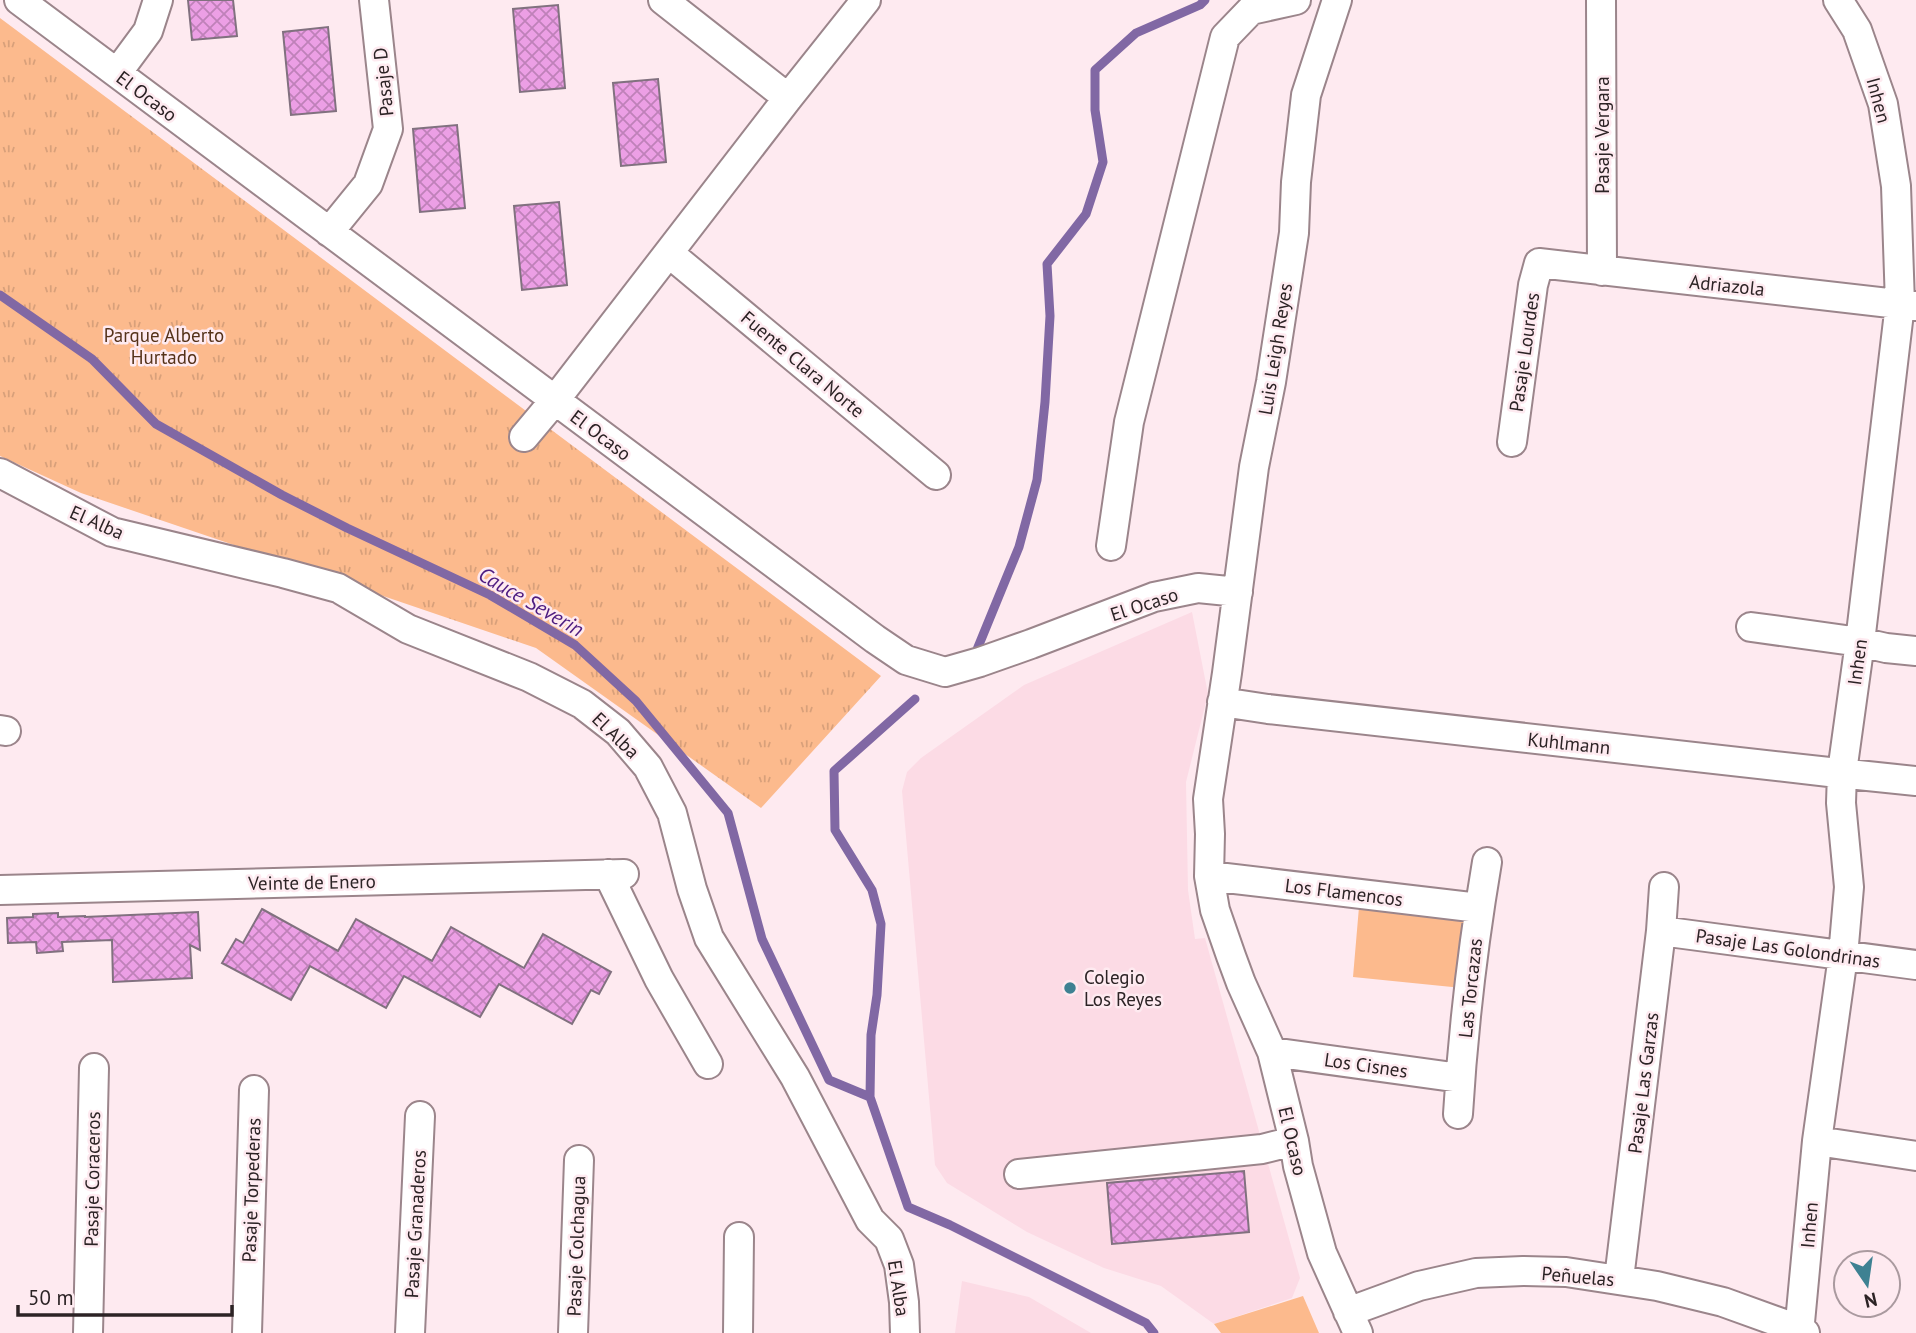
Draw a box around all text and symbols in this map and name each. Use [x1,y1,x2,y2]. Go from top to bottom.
street label: Pasaje D [367,46,399,118]
street label: El Ocaso [112,65,182,127]
street label: Inhen [1861,74,1897,126]
street label: Pasaje Vergara [1590,76,1614,194]
street label: Adriazola [1688,269,1766,301]
street label: Luis Leigh Reyes [1253,281,1297,417]
street label: Pasaje Lourdes [1504,291,1544,413]
street label: Fuente Clara Norte [736,305,870,423]
park label: Parque Alberto Hurtado [104,323,224,369]
street label: El Ocaso [566,404,636,466]
street label: El Alba [66,500,128,544]
water label: Cauce Severin [474,561,589,643]
street label: El Ocaso [1107,582,1181,626]
street label: Inhen [1842,637,1872,687]
street label: El Alba [587,707,645,763]
street label: Kuhlmann [1527,727,1611,759]
street label: Veinte de Enero [247,869,376,895]
street label: Los Flamencos [1284,873,1404,911]
street label: Pasaje Las Golondrinas [1694,923,1882,973]
street label: Las Torcazas [1453,937,1487,1039]
place label: Colegio Los Reyes [1084,965,1162,1011]
marker: Colegio Los Reyes [1062,980,1078,996]
street label: Pasaje Las Garzas [1622,1011,1664,1155]
street label: Los Cisnes [1323,1047,1409,1083]
street label: El Ocaso [1273,1104,1313,1178]
street label: Pasaje Coraceros [79,1111,105,1247]
street label: Pasaje Torpederas [236,1117,266,1263]
street label: Pasaje Granaderos [399,1149,431,1299]
street label: Pasaje Colchagua [562,1175,590,1317]
street label: Inhen [1795,1201,1823,1249]
north arrow [1832,1249,1902,1319]
street label: El Alba [883,1258,915,1318]
street label: Peñuelas [1541,1261,1615,1291]
scale bar [18,1274,231,1318]
text: 50 m [28,1284,74,1311]
text: N [1862,1287,1880,1314]

